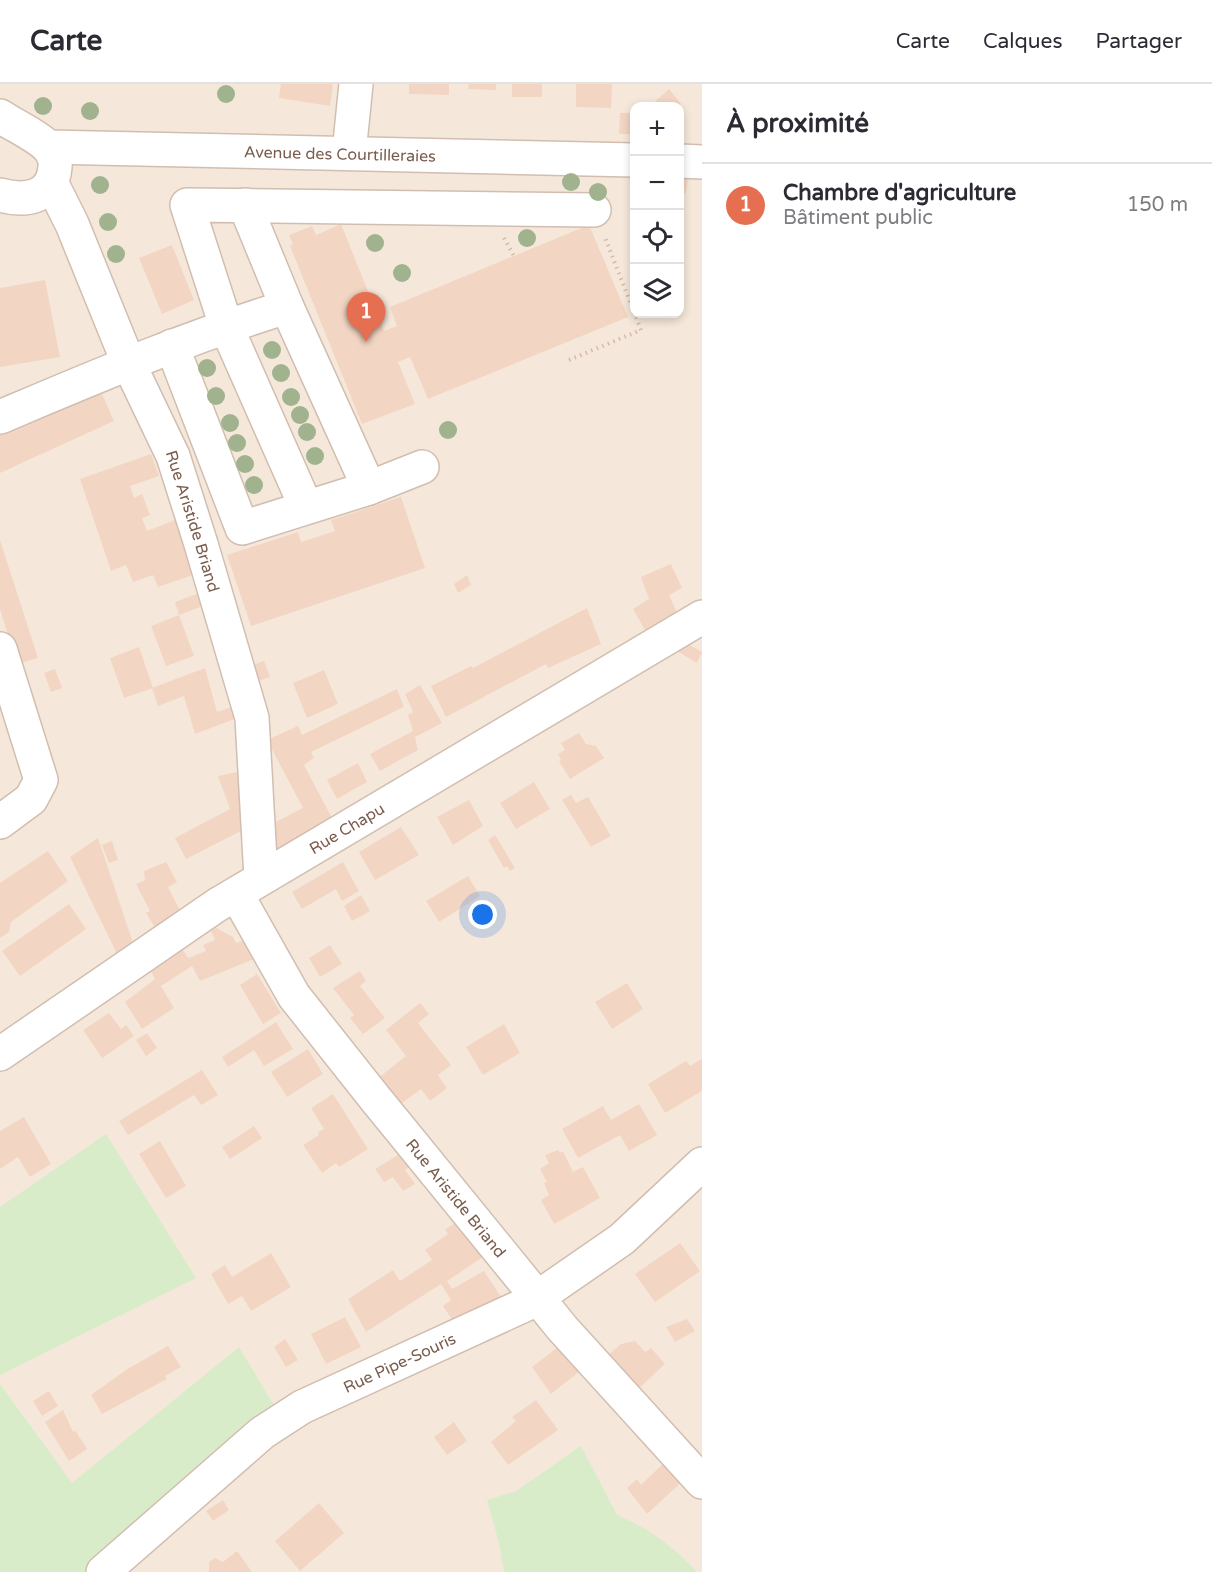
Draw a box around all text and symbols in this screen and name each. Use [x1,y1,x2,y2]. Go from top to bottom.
text: Carte [30,24,102,58]
text: Carte [896,29,950,54]
text: Calques [983,29,1063,54]
text: Partager [1096,29,1182,54]
map controls [630,102,684,318]
button: + [630,102,684,156]
text: À proximité [726,108,869,139]
street label: Avenue des Courtilleraies [244,142,436,167]
button: − [630,156,684,210]
text: Chambre d'agriculture [783,180,1016,206]
text: 1 [739,193,752,217]
text: 150 m [1127,193,1188,217]
text: Bâtiment public [783,206,933,230]
button: locate [630,210,684,264]
button: layers [630,264,684,318]
pin: 1 [346,292,386,342]
street label: Rue Aristide Briand [161,448,224,595]
street label: Rue Chapu [306,799,388,859]
your location [468,900,497,929]
street label: Rue Aristide Briand [401,1135,510,1262]
street label: Rue Pipe-Souris [340,1329,459,1398]

